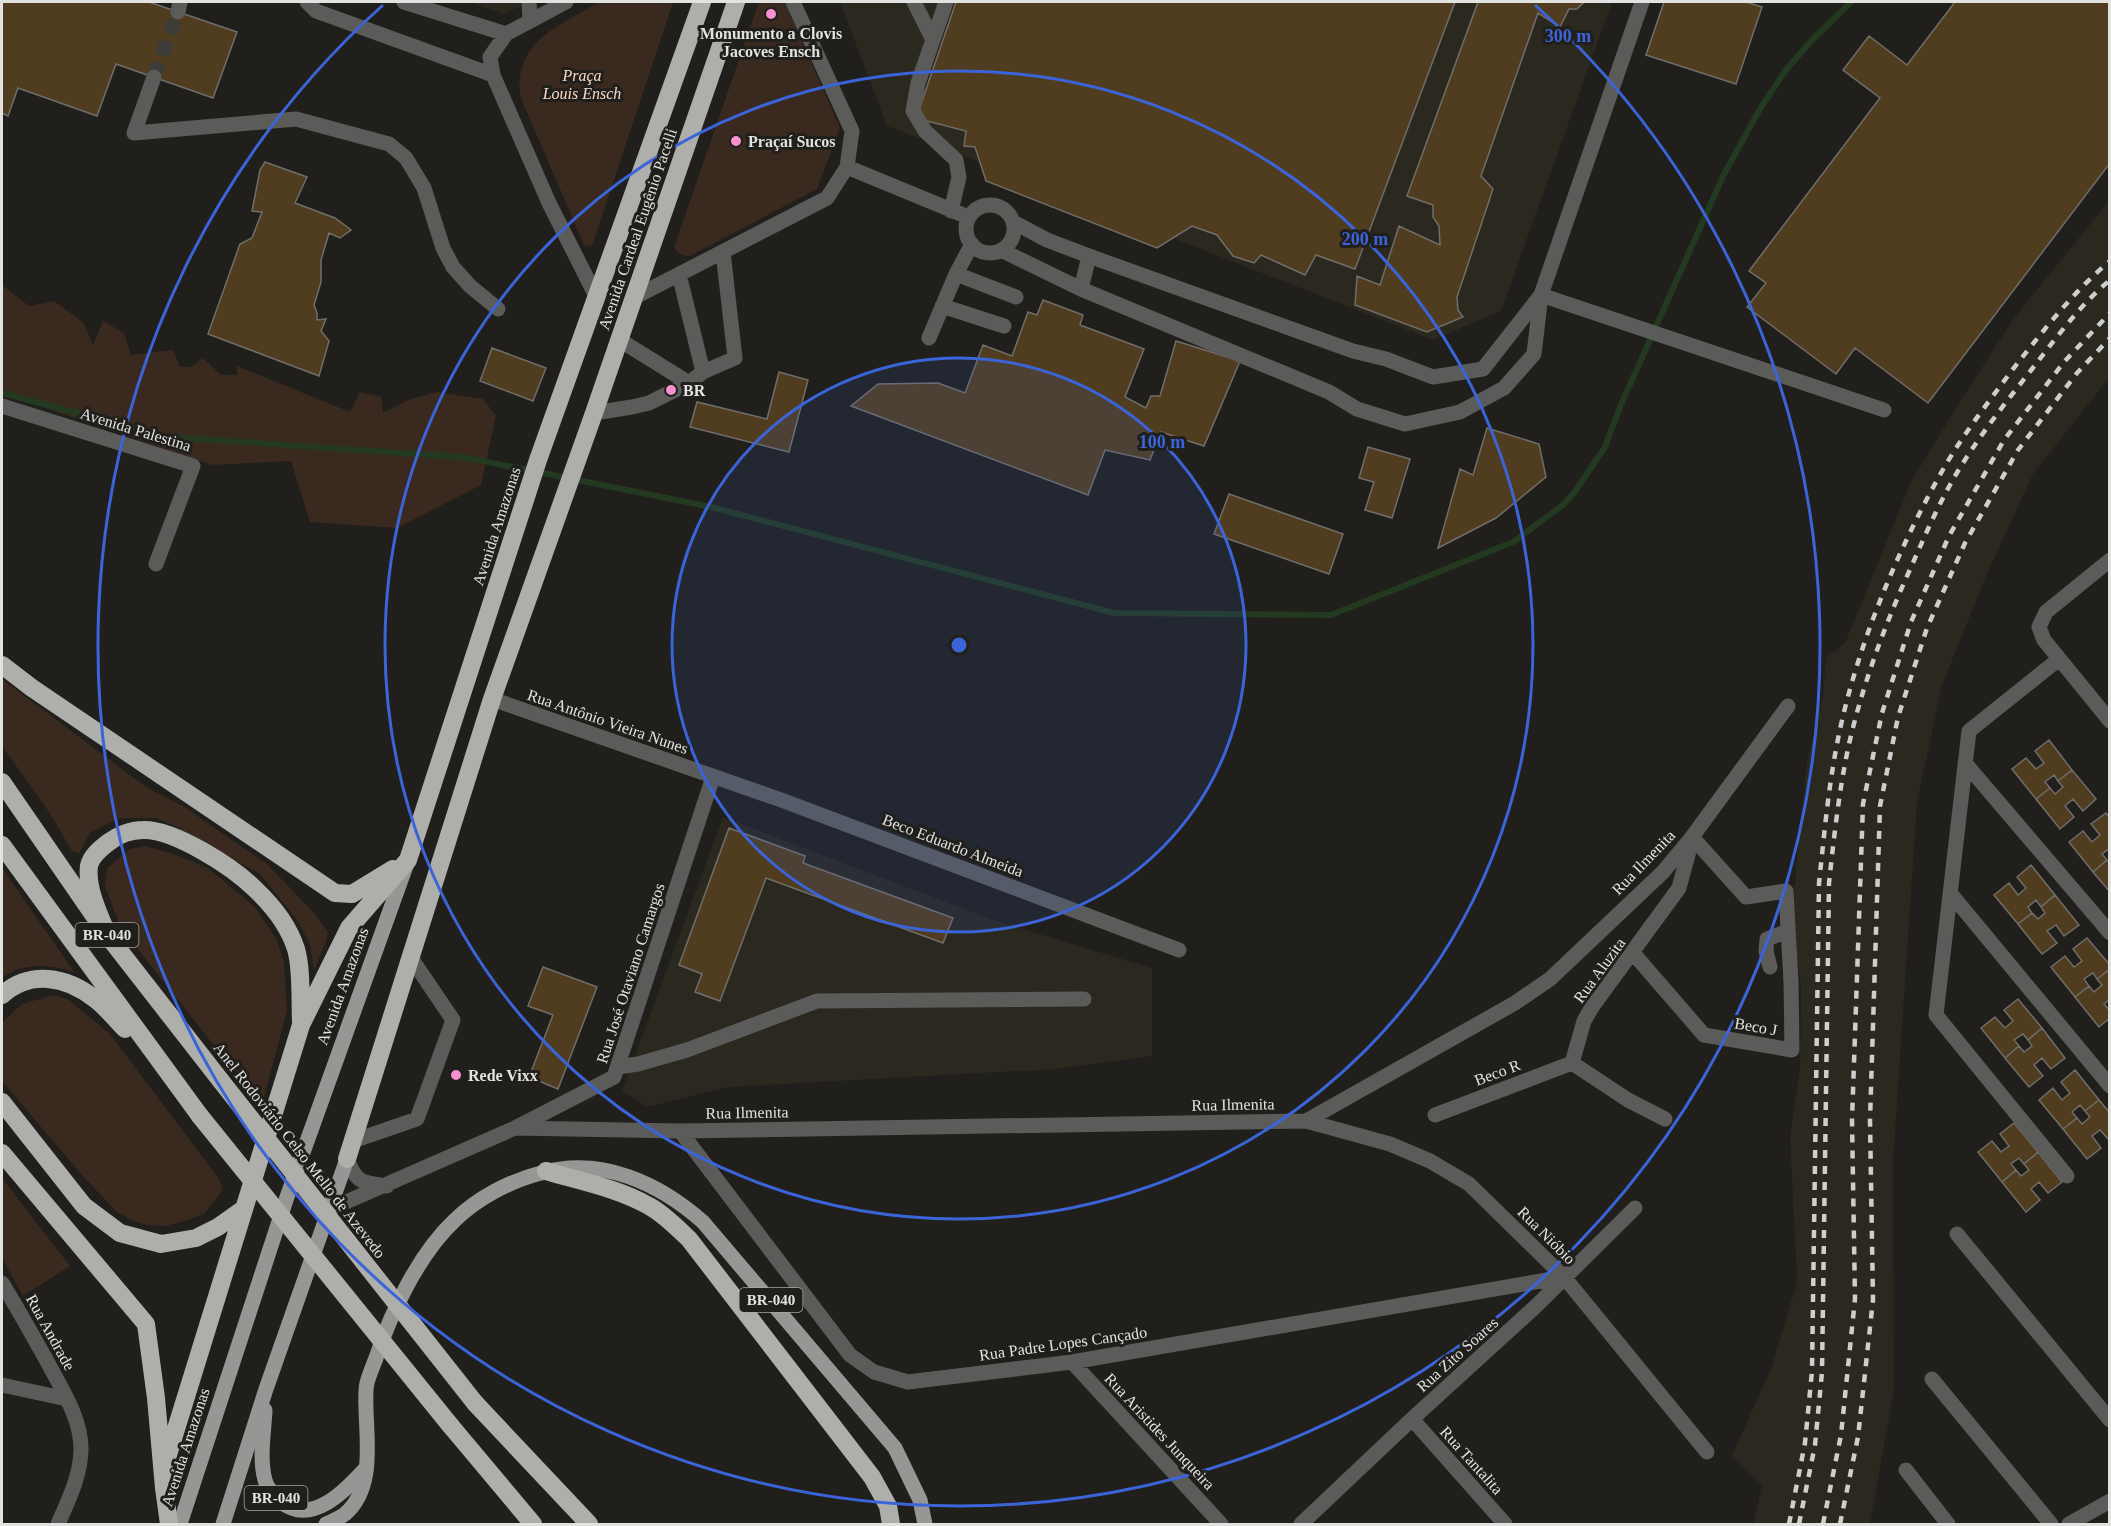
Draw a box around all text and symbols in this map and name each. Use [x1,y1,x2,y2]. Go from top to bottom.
marker: Monumento a Clovis Jacoves Ensch [764,7,778,21]
place label: Monumento a Clovis Jacoves Ensch [700,25,842,60]
text: 300 m [1545,26,1591,46]
park label: Praça Louis Ensch [542,67,621,102]
street label: Avenida Cardeal Eugênio Pacelli [595,126,681,332]
place label: Praçaí Sucos [748,133,836,151]
marker: Praçaí Sucos [729,134,743,148]
text: 200 m [1342,229,1388,249]
place label: BR [683,382,706,399]
marker: BR [664,383,678,397]
street label: Avenida Palestina [78,405,193,454]
text: 100 m [1139,432,1185,452]
street label: Avenida Amazonas [469,465,524,588]
centre of rings [949,635,969,655]
street label: Rua Antônio Vieira Nunes [525,686,690,757]
street label: Beco Eduardo Almeida [880,811,1026,880]
street label: Rua Ilmenita [1608,827,1678,898]
street label: Rua José Otaviano Camargos [593,881,669,1066]
road number: BR-040 [76,923,138,947]
street label: Avenida Amazonas [313,925,372,1047]
street label: Rua Aluzita [1570,935,1629,1006]
street label: Beco J [1733,1014,1779,1039]
street label: Anel Rodoviário Celso Mello de Azevedo [210,1039,389,1261]
street label: Beco R [1472,1056,1523,1089]
place label: Rede Vixx [468,1067,538,1084]
marker: Rede Vixx [449,1068,463,1082]
street label: Rua Ilmenita [1191,1095,1275,1114]
street label: Rua Ilmenita [705,1103,789,1122]
street label: Rua Nióbio [1514,1203,1579,1268]
road number: BR-040 [740,1288,802,1312]
street label: Rua Andrade [23,1291,78,1373]
street label: Rua Zito Soares [1413,1314,1501,1395]
street label: Rua Padre Lopes Cançado [978,1323,1148,1365]
street label: Rua Aristides Junqueira [1101,1370,1218,1494]
street label: Avenida Amazonas [158,1386,213,1509]
street label: Rua Tantalita [1437,1423,1506,1498]
road number: BR-040 [244,1486,308,1510]

